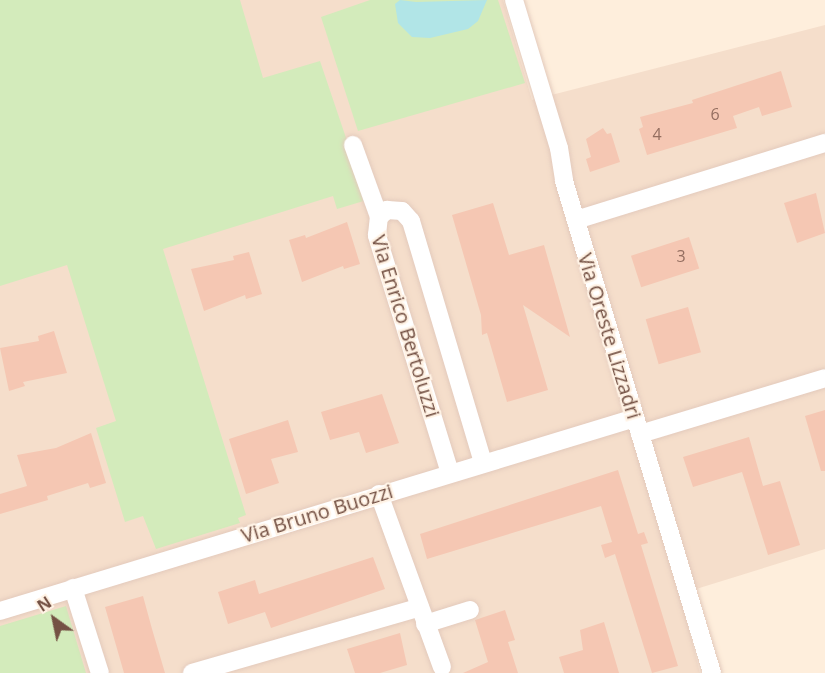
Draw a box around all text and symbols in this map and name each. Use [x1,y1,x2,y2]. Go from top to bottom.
house number: 6 [710,104,720,124]
house number: 4 [652,124,662,144]
street label: Via Enrico Bertoluzzi [367,232,445,420]
house number: 3 [676,246,686,266]
street label: Via Oreste Lizzadri [573,250,647,422]
street label: Via Bruno Buozzi [238,479,396,547]
north arrow [24,589,84,649]
text: N [33,591,56,617]

